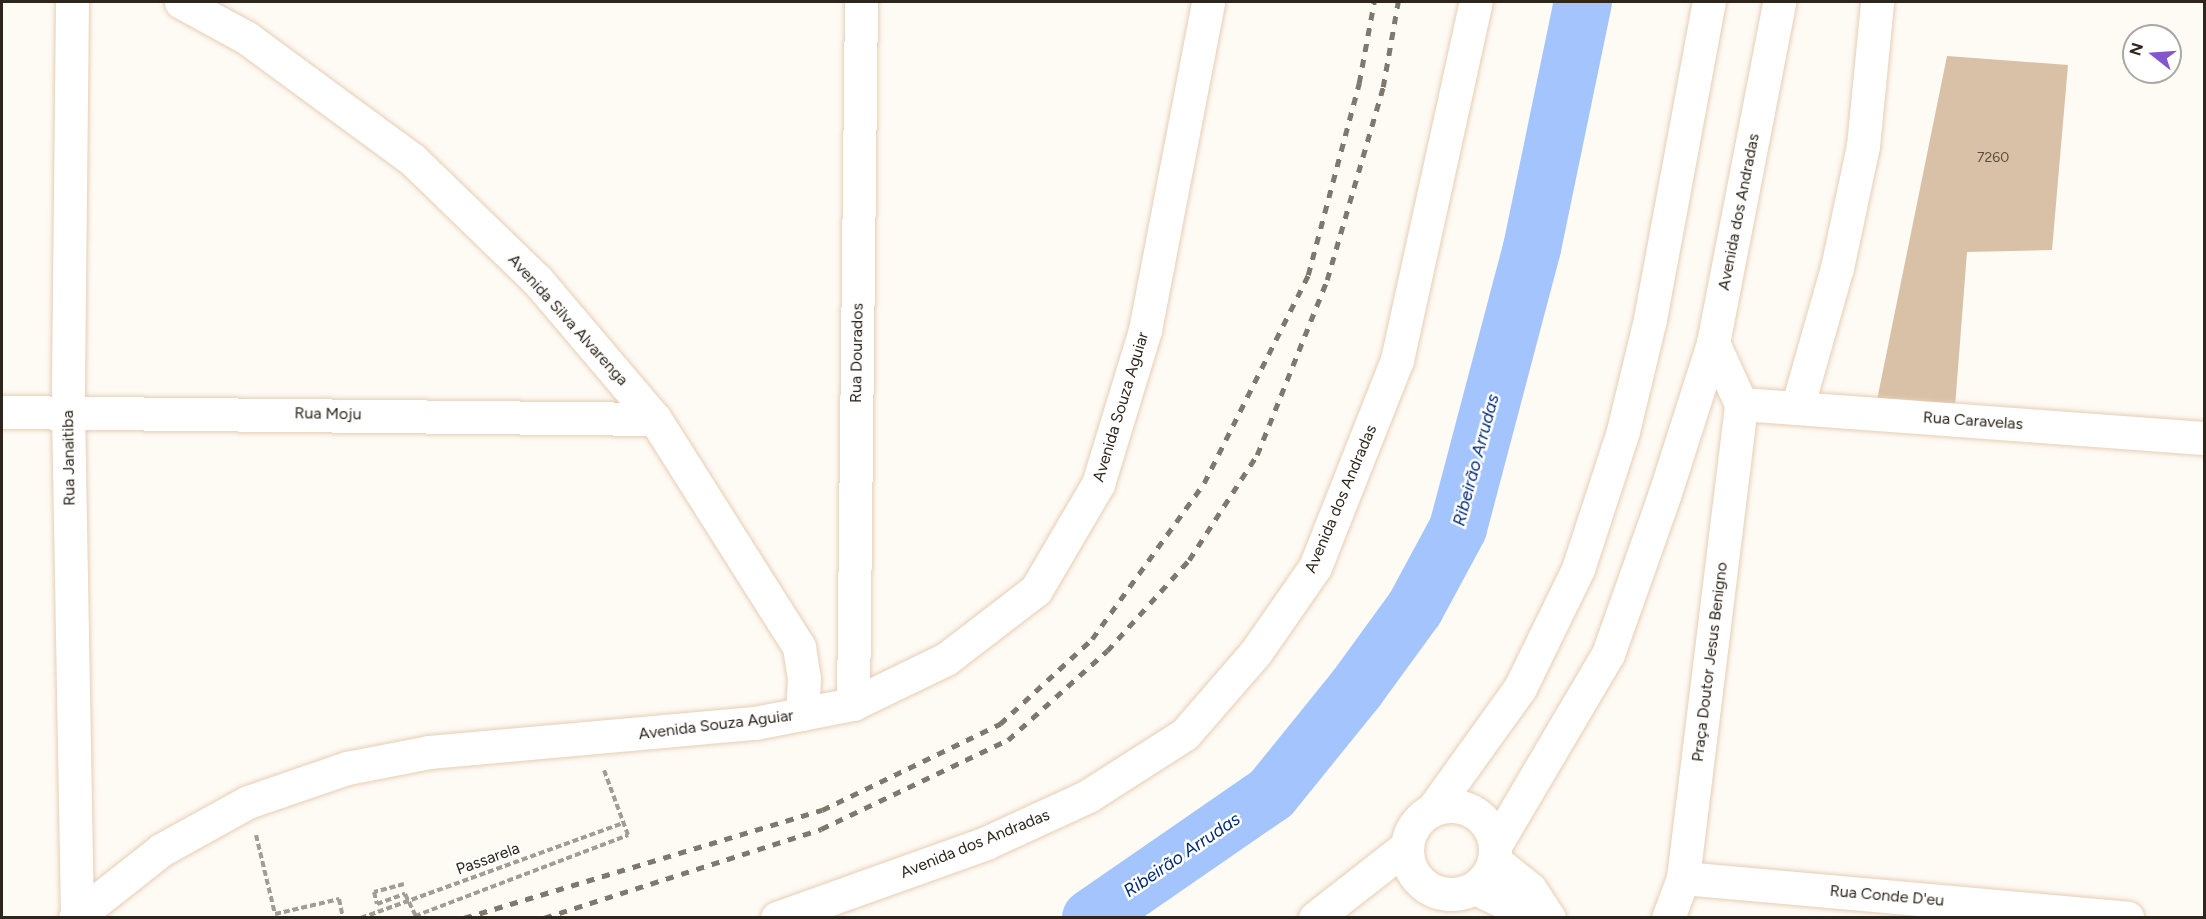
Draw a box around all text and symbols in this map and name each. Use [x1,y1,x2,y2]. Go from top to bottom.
north arrow [2122,24,2182,84]
text: N [2125,40,2147,58]
street label: Avenida dos Andradas [1714,132,1764,292]
house number: 7260 [1977,150,2009,166]
street label: Avenida Silva Alvarenga [504,250,632,390]
street label: Rua Dourados [847,303,867,403]
street label: Avenida Souza Aguiar [1089,330,1153,484]
water label: Ribeirão Arrudas [1448,392,1504,528]
street label: Rua Moju [294,404,362,424]
street label: Rua Caravelas [1922,408,2024,434]
street label: Rua Janaitiba [59,410,79,506]
street label: Avenida dos Andradas [1301,422,1381,576]
street label: Praça Doutor Jesus Benigno [1688,561,1732,763]
street label: Avenida Souza Aguiar [637,706,795,744]
street label: Avenida dos Andradas [898,805,1052,883]
water label: Ribeirão Arrudas [1120,808,1244,902]
street label: Passarela [454,839,522,879]
street label: Rua Conde D'eu [1829,881,1945,911]

